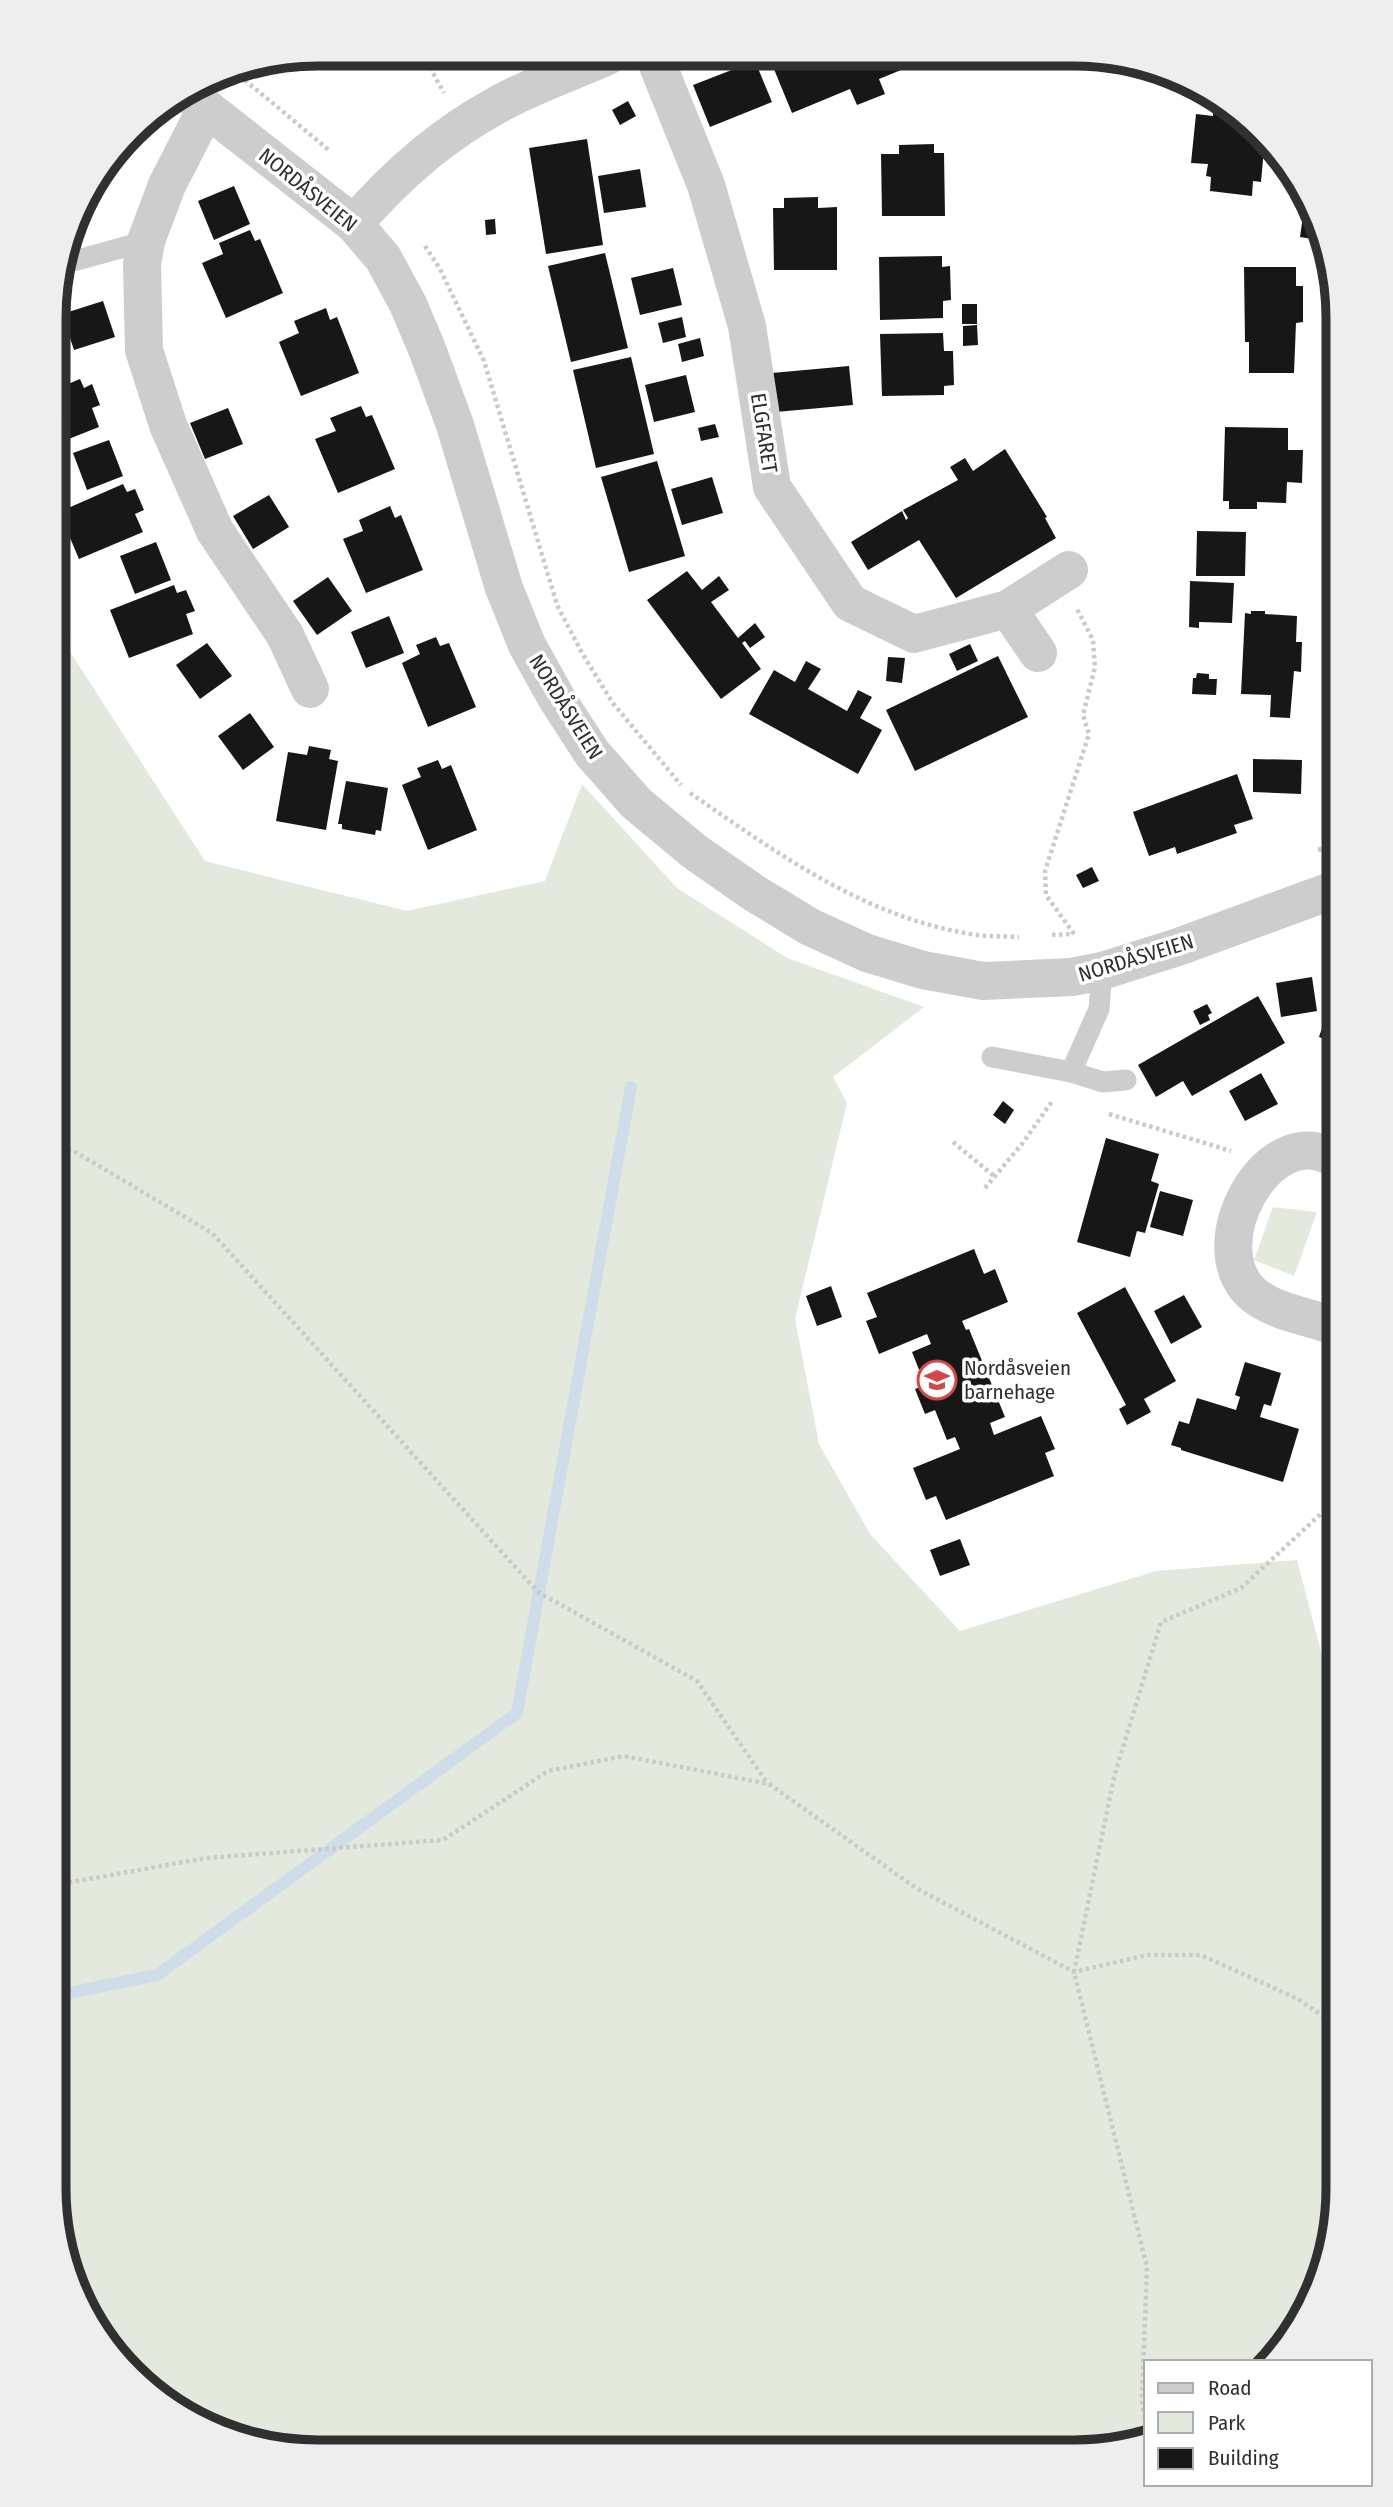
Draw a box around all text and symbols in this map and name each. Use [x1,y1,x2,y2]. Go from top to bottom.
street label: NORDÅSVEIEN [254,142,362,238]
street label: ELGFARET [745,391,783,475]
street label: NORDÅSVEIEN [523,650,609,764]
street label: NORDÅSVEIEN [1075,928,1197,988]
place label: Nordåsveien barnehage [964,1355,1071,1405]
school or university icon: Nordåsveien barnehage [916,1359,958,1401]
legend [1144,2360,1372,2486]
text: Road [1208,2375,1252,2401]
text: Park [1208,2410,1246,2436]
text: Building [1208,2445,1279,2471]

